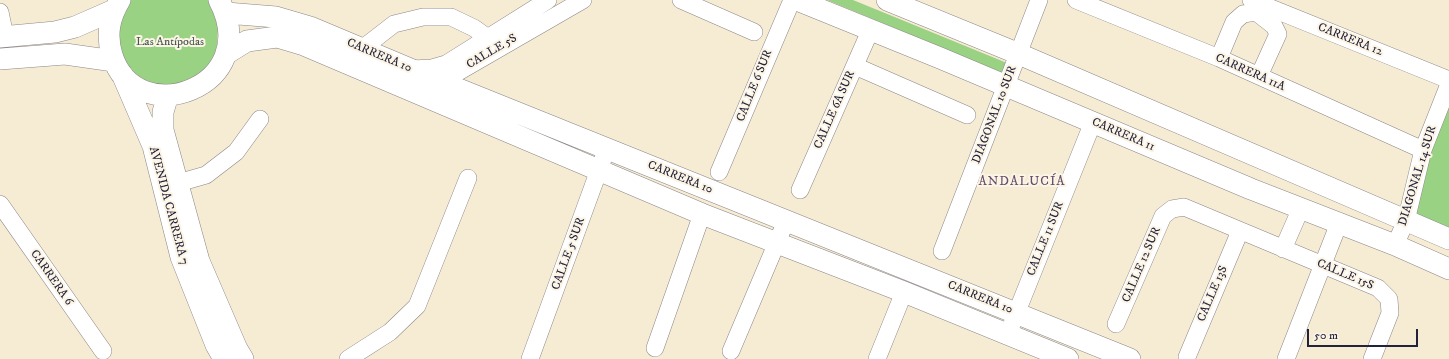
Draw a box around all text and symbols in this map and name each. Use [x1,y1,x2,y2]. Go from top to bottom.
street label: CARRERA 12 [1316,20,1384,60]
street label: CALLE 5S [464,31,520,73]
park label: Las Antípodas [136,36,204,50]
street label: CARRERA 10 [344,36,414,76]
street label: CALLE 6 SUR [734,48,776,124]
street label: CARRERA 11A [1213,51,1287,95]
street label: DIAGONAL 10 SUR [970,64,1020,166]
street label: CALLE 6A SUR [811,69,859,151]
street label: CARRERA 11 [1089,115,1157,155]
street label: DIAGONAL 14 SUR [1396,124,1440,228]
street label: AVENIDA CARRERA 7 [145,145,191,267]
street label: CARRERA 10 [645,158,715,198]
district label: ANDALUCÍA [978,174,1066,190]
street label: CALLE 11 SUR [1025,200,1067,278]
street label: CALLE 5 SUR [549,216,589,292]
street label: CALLE 12 SUR [1120,225,1164,305]
street label: CARRERA 6 [27,247,75,309]
street label: CALLE 15S [1314,257,1376,293]
street label: CALLE 13S [1195,264,1231,324]
street label: CARRERA 10 [945,278,1015,318]
scale bar [1309,321,1420,347]
text: 50 m [1314,328,1338,343]

